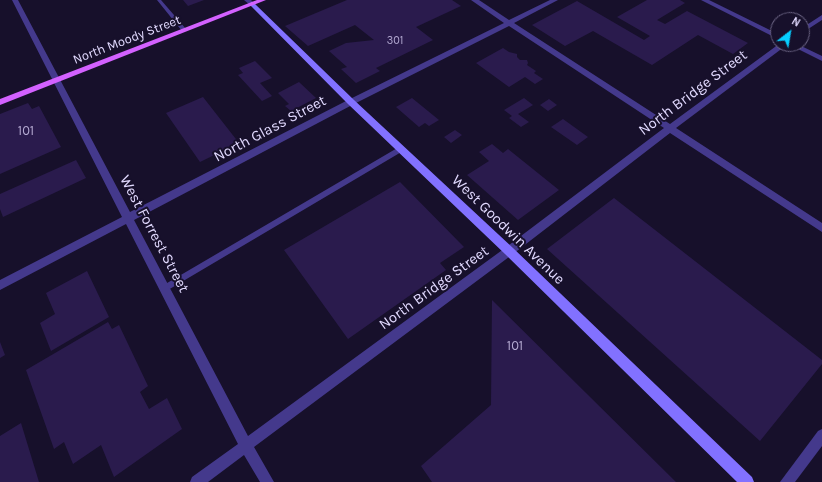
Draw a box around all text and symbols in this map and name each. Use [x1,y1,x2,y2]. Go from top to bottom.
street label: North Moody Street [71,12,183,68]
north arrow [770,12,810,52]
text: N [789,15,803,30]
house number: 301 [387,34,403,48]
street label: North Bridge Street [635,46,751,140]
street label: North Glass Street [211,92,329,166]
house number: 101 [18,123,34,139]
street label: West Goodwin Avenue [448,171,568,289]
street label: West Forrest Street [115,172,193,296]
street label: North Bridge Street [376,242,492,334]
house number: 101 [507,338,523,354]

